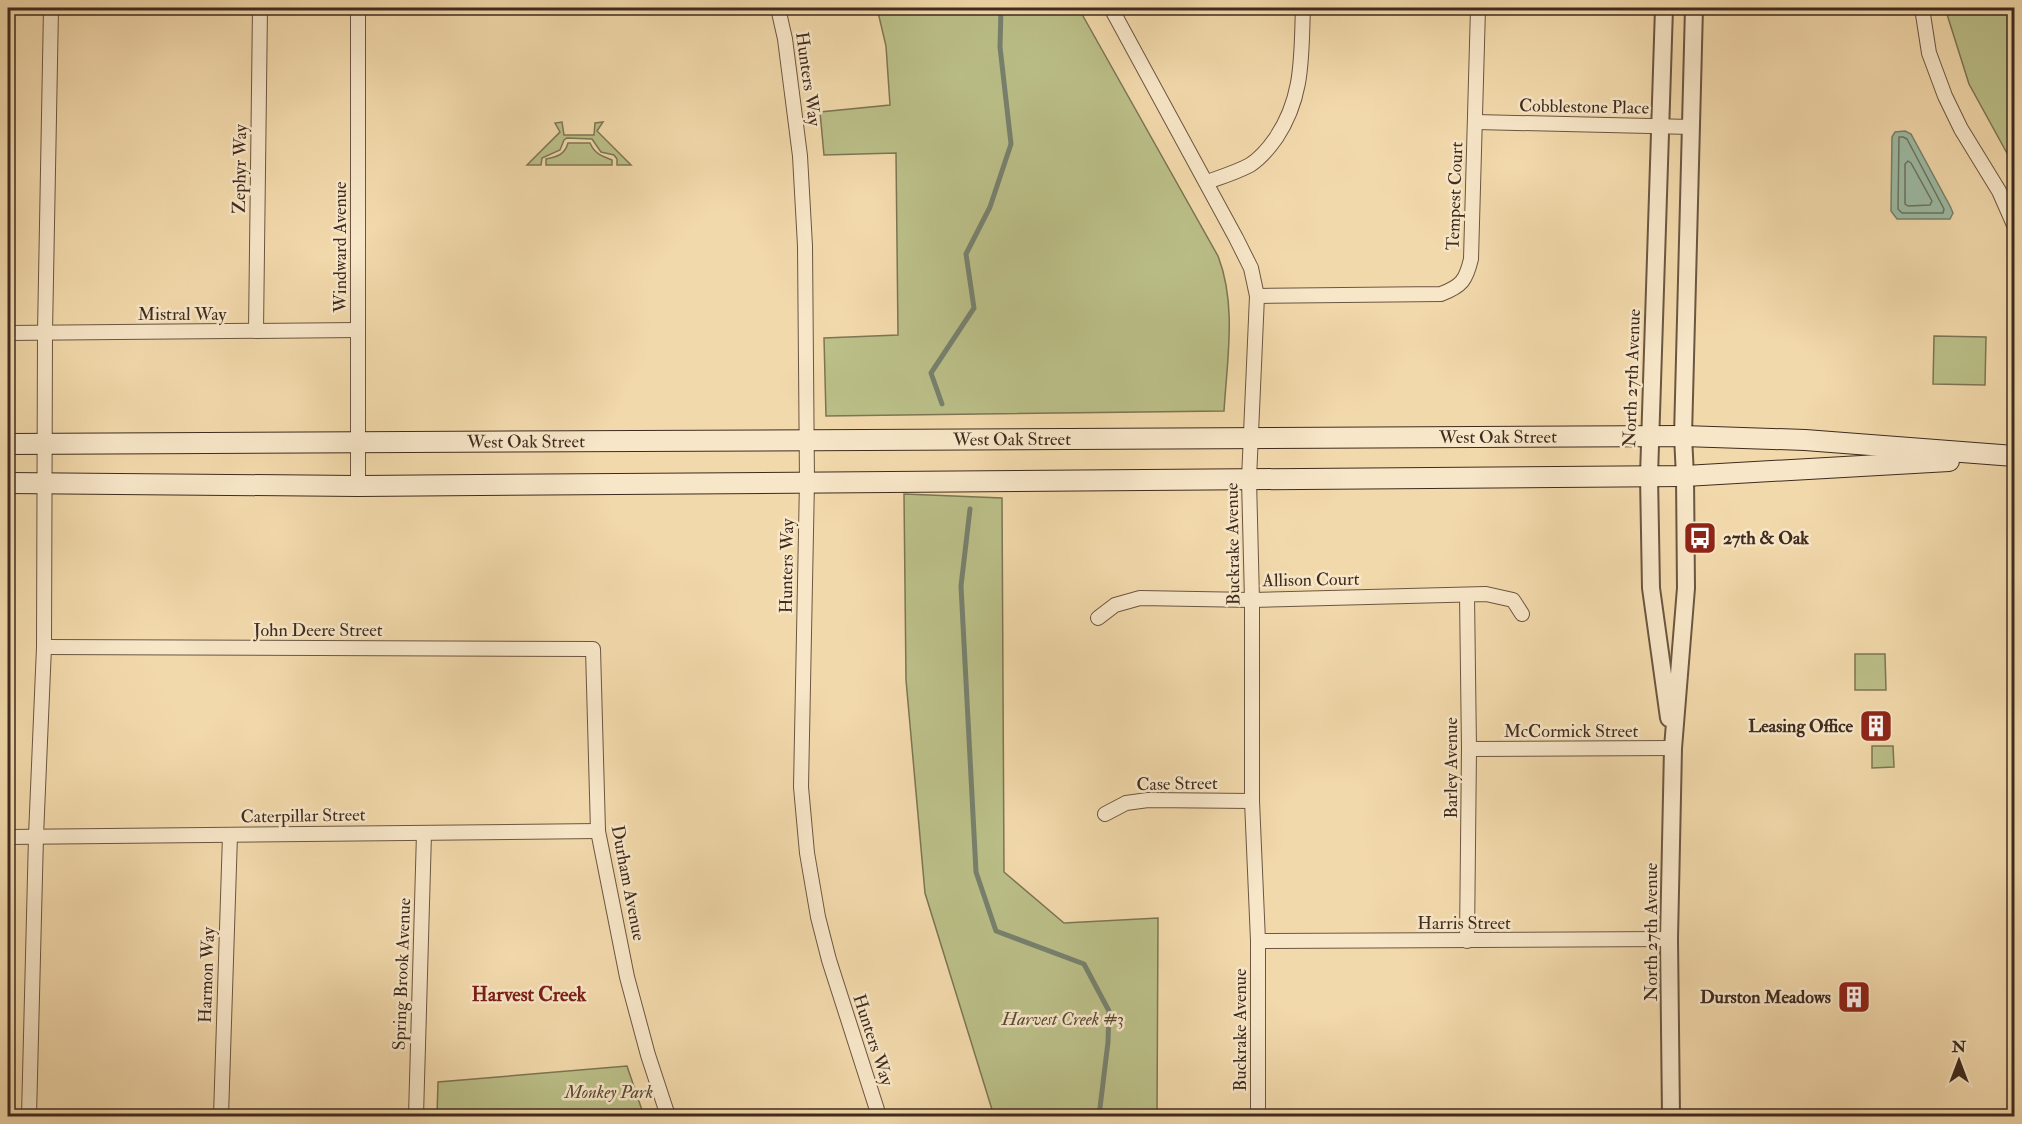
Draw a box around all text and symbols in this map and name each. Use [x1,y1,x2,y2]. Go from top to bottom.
street label: Hunters Way [790,30,826,129]
street label: Cobblestone Place [1519,94,1650,120]
street label: Zephyr Way [228,123,252,214]
street label: Tempest Court [1442,141,1468,251]
street label: Windward Avenue [329,181,352,313]
street label: Mistral Way [138,303,227,326]
street label: North 27th Avenue [1618,308,1646,448]
street label: West Oak Street [1438,425,1557,449]
street label: West Oak Street [952,427,1071,451]
street label: West Oak Street [466,430,585,453]
street label: Buckrake Avenue [1220,482,1246,606]
street label: Hunters Way [775,517,799,614]
bus stop icon: 27th & Oak [1682,520,1718,556]
place label: 27th & Oak [1723,527,1809,550]
street label: Allison Court [1261,568,1360,592]
street label: John Deere Street [252,619,383,642]
building icon: Leasing Office [1858,708,1894,744]
place label: Leasing Office [1748,715,1853,738]
street label: Barley Avenue [1440,717,1463,819]
street label: McCormick Street [1504,720,1638,743]
street label: Case Street [1136,772,1218,796]
street label: Caterpillar Street [240,803,366,829]
street label: Durham Avenue [606,823,651,943]
street label: North 27th Avenue [1640,862,1663,1001]
street label: Spring Brook Avenue [388,897,416,1051]
street label: Harris Street [1417,912,1511,935]
street label: Harmon Way [194,925,220,1024]
street label: Buckrake Avenue [1229,968,1252,1091]
building icon: Durston Meadows [1836,979,1872,1015]
district label: Harvest Creek [472,982,587,1007]
place label: Durston Meadows [1700,986,1831,1009]
street label: Hunters Way [847,991,899,1090]
park label: Harvest Creek #3 [1001,1008,1124,1031]
north arrow [1929,1031,1989,1091]
text: N [1951,1037,1967,1057]
park label: Monkey Park [564,1081,653,1104]

